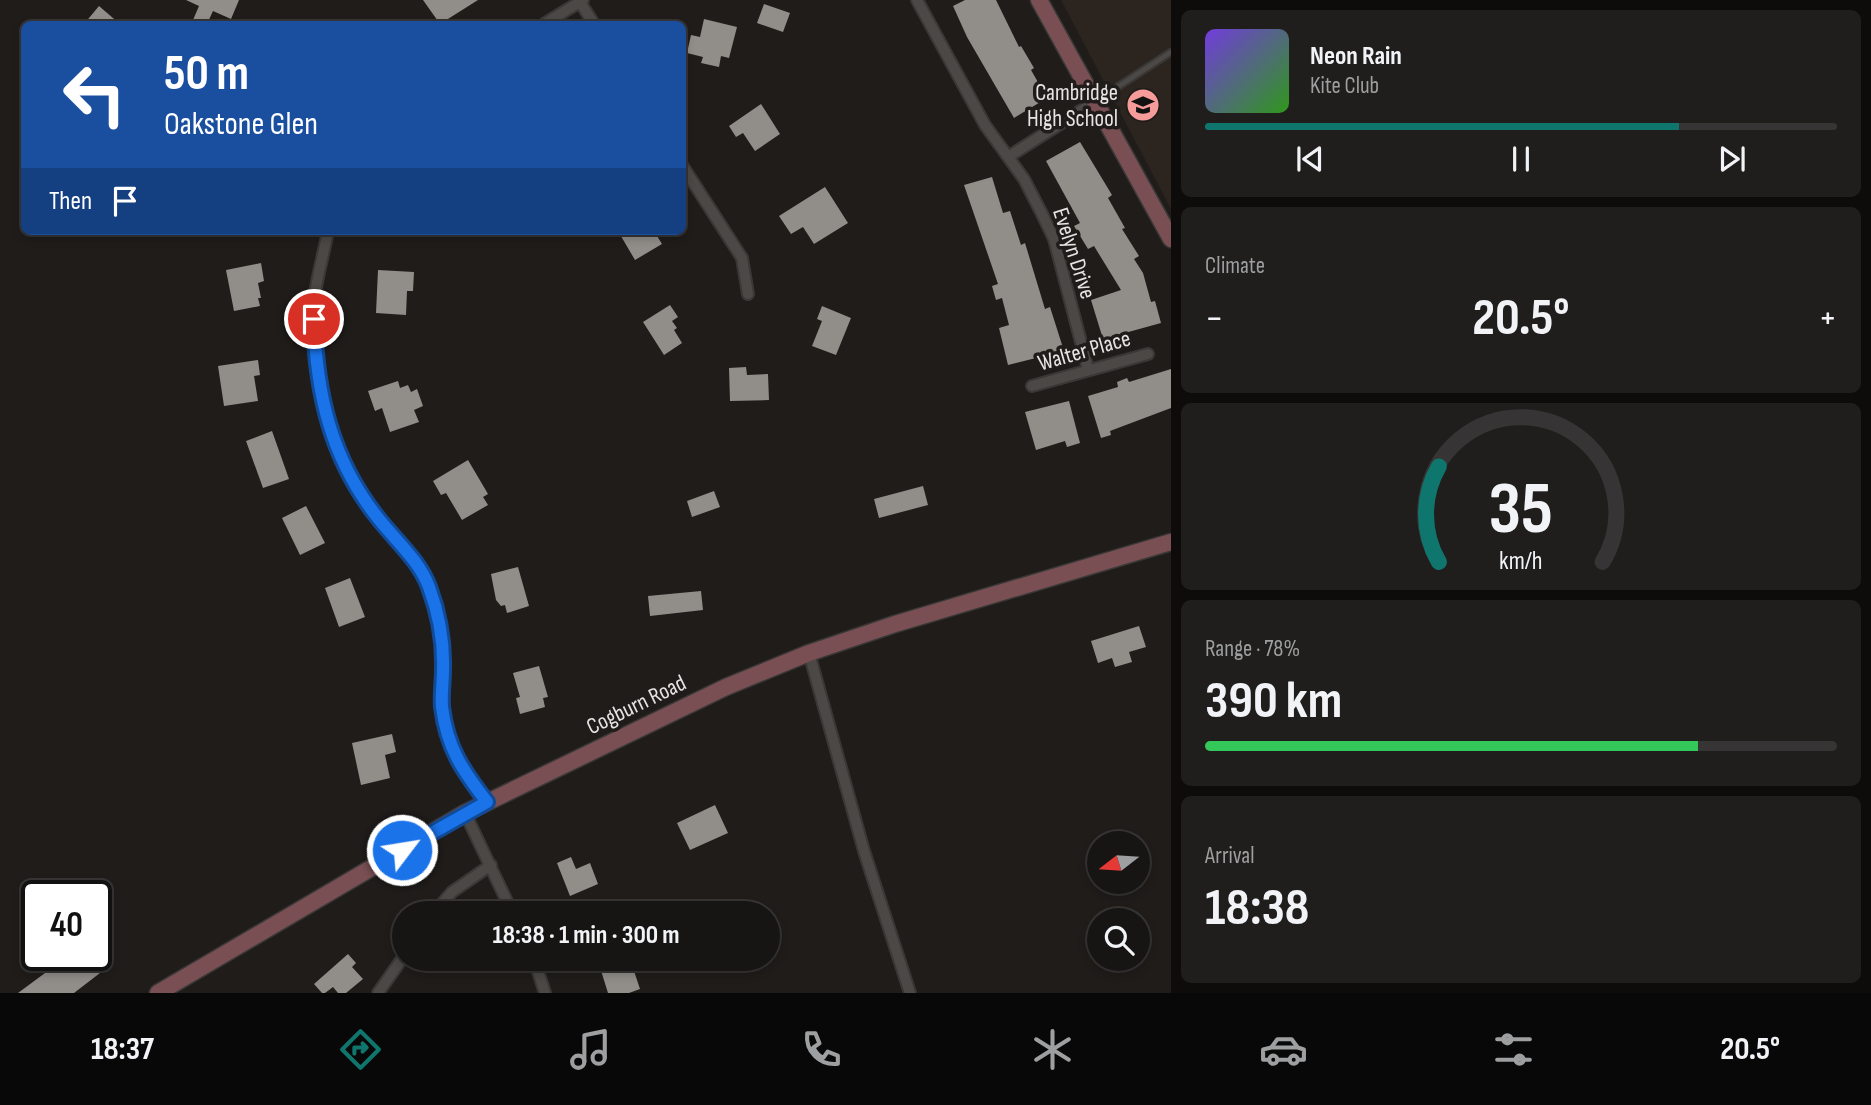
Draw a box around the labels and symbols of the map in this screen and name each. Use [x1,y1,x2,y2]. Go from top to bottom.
place label: Cambridge High School [1027,79,1118,133]
school or university icon: Cambridge High School [1124,86,1162,124]
street label: Evelyn Drive [1046,204,1102,302]
pin [284,289,344,349]
street label: Walter Place [1035,324,1134,378]
street label: Cogburn Road [582,669,691,741]
position arrow [365,813,439,887]
north arrow [1087,831,1150,894]
speed limit sign: 40 [21,880,112,971]

